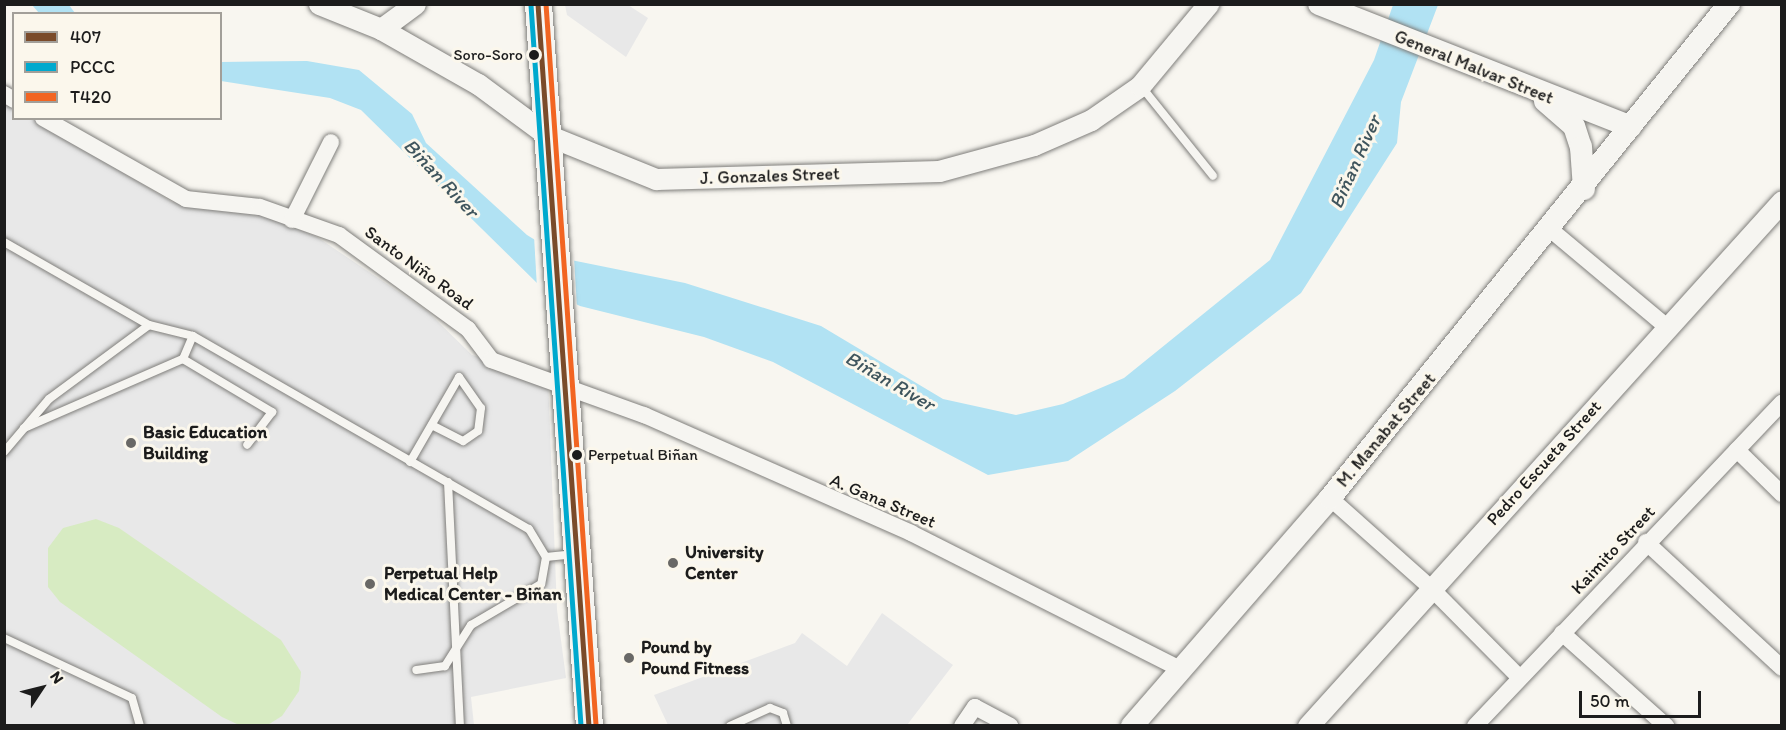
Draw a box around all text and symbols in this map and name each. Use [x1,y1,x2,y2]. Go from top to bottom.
legend [12,12,222,120]
street label: General Malvar Street [1391,25,1557,109]
text: 407 [70,26,101,48]
place label: Soro-Soro [454,45,523,65]
marker: Soro-Soro [528,49,540,61]
text: PCCC [70,56,115,78]
text: T420 [70,86,111,108]
water label: Biñan River [1324,112,1386,212]
water label: Biñan River [399,134,483,222]
street label: J. Gonzales Street [700,163,840,189]
street label: Santo Niño Road [361,222,477,314]
water label: Biñan River [841,346,939,416]
street label: M. Manabat Street [1332,369,1440,491]
street label: Pedro Escueta Street [1482,396,1606,530]
place label: Basic Education Building [143,422,266,464]
marker: Basic Education Building [124,436,138,450]
place label: Perpetual Biñan [588,445,698,465]
marker: Perpetual Biñan [571,449,583,461]
street label: A. Gana Street [827,469,939,533]
street label: Kaimito Street [1567,501,1659,599]
place label: University Center [685,542,764,584]
marker: University Center [666,556,680,570]
place label: Perpetual Help Medical Center - Biñan [384,563,561,606]
marker: Perpetual Help Medical Center - Biñan [361,575,379,593]
place label: Pound by Pound Fitness [641,637,748,680]
marker: Pound by Pound Fitness [622,651,636,665]
north arrow [12,658,72,718]
text: N [46,668,68,687]
scale bar [1582,679,1704,717]
text: 50 m [1590,690,1630,712]

